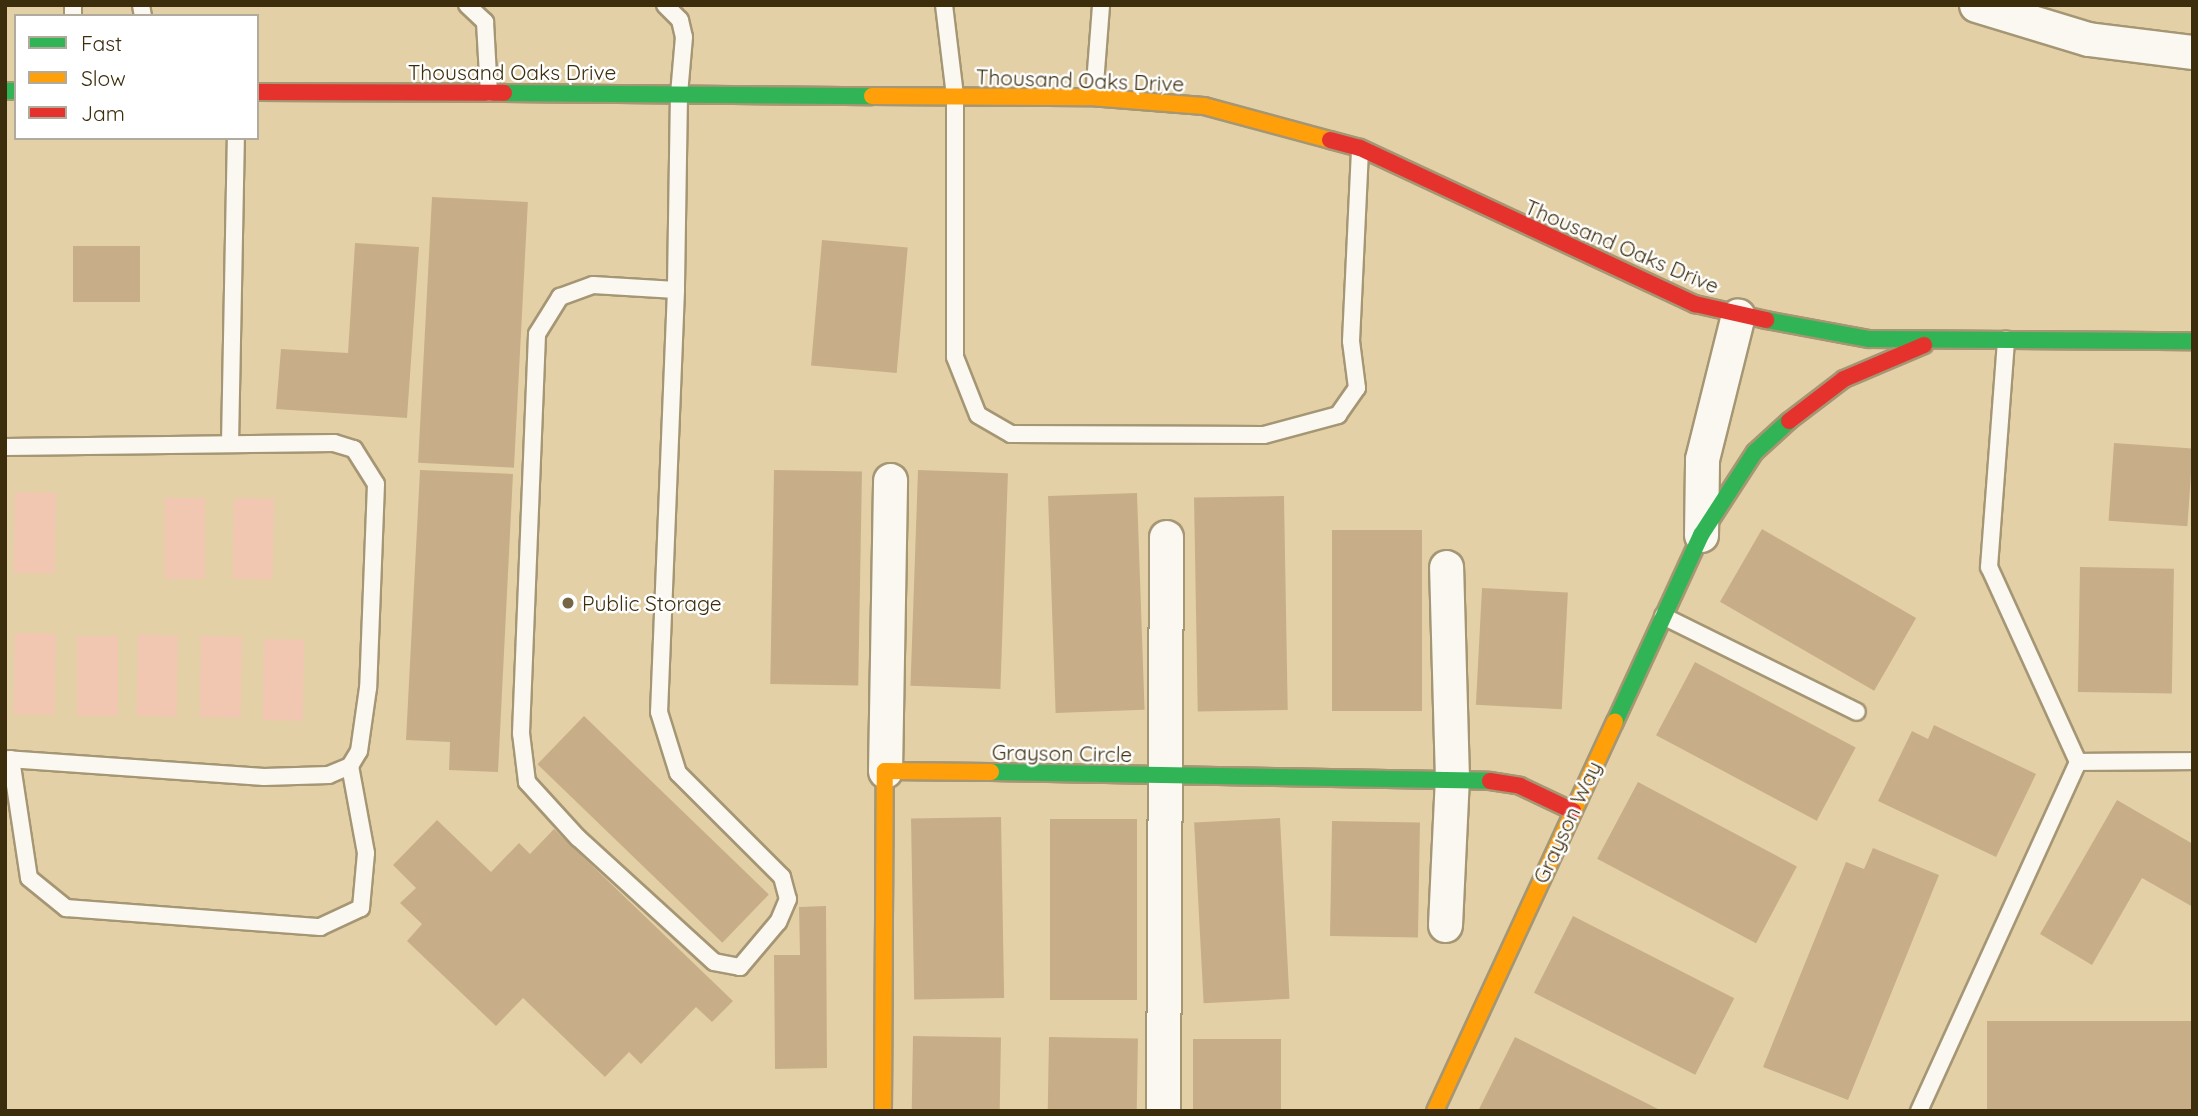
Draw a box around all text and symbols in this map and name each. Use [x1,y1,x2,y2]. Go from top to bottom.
legend [14,14,259,140]
text: Fast [81,30,122,56]
street label: Thousand Oaks Drive [408,59,616,85]
street label: Thousand Oaks Drive [975,64,1185,96]
text: Slow [81,65,126,91]
text: Jam [81,100,125,126]
street label: Thousand Oaks Drive [1521,194,1723,298]
place label: Public Storage [582,590,722,616]
marker: Public Storage [560,595,576,611]
street label: Grayson Circle [992,739,1132,767]
street label: Grayson Way [1528,757,1606,887]

